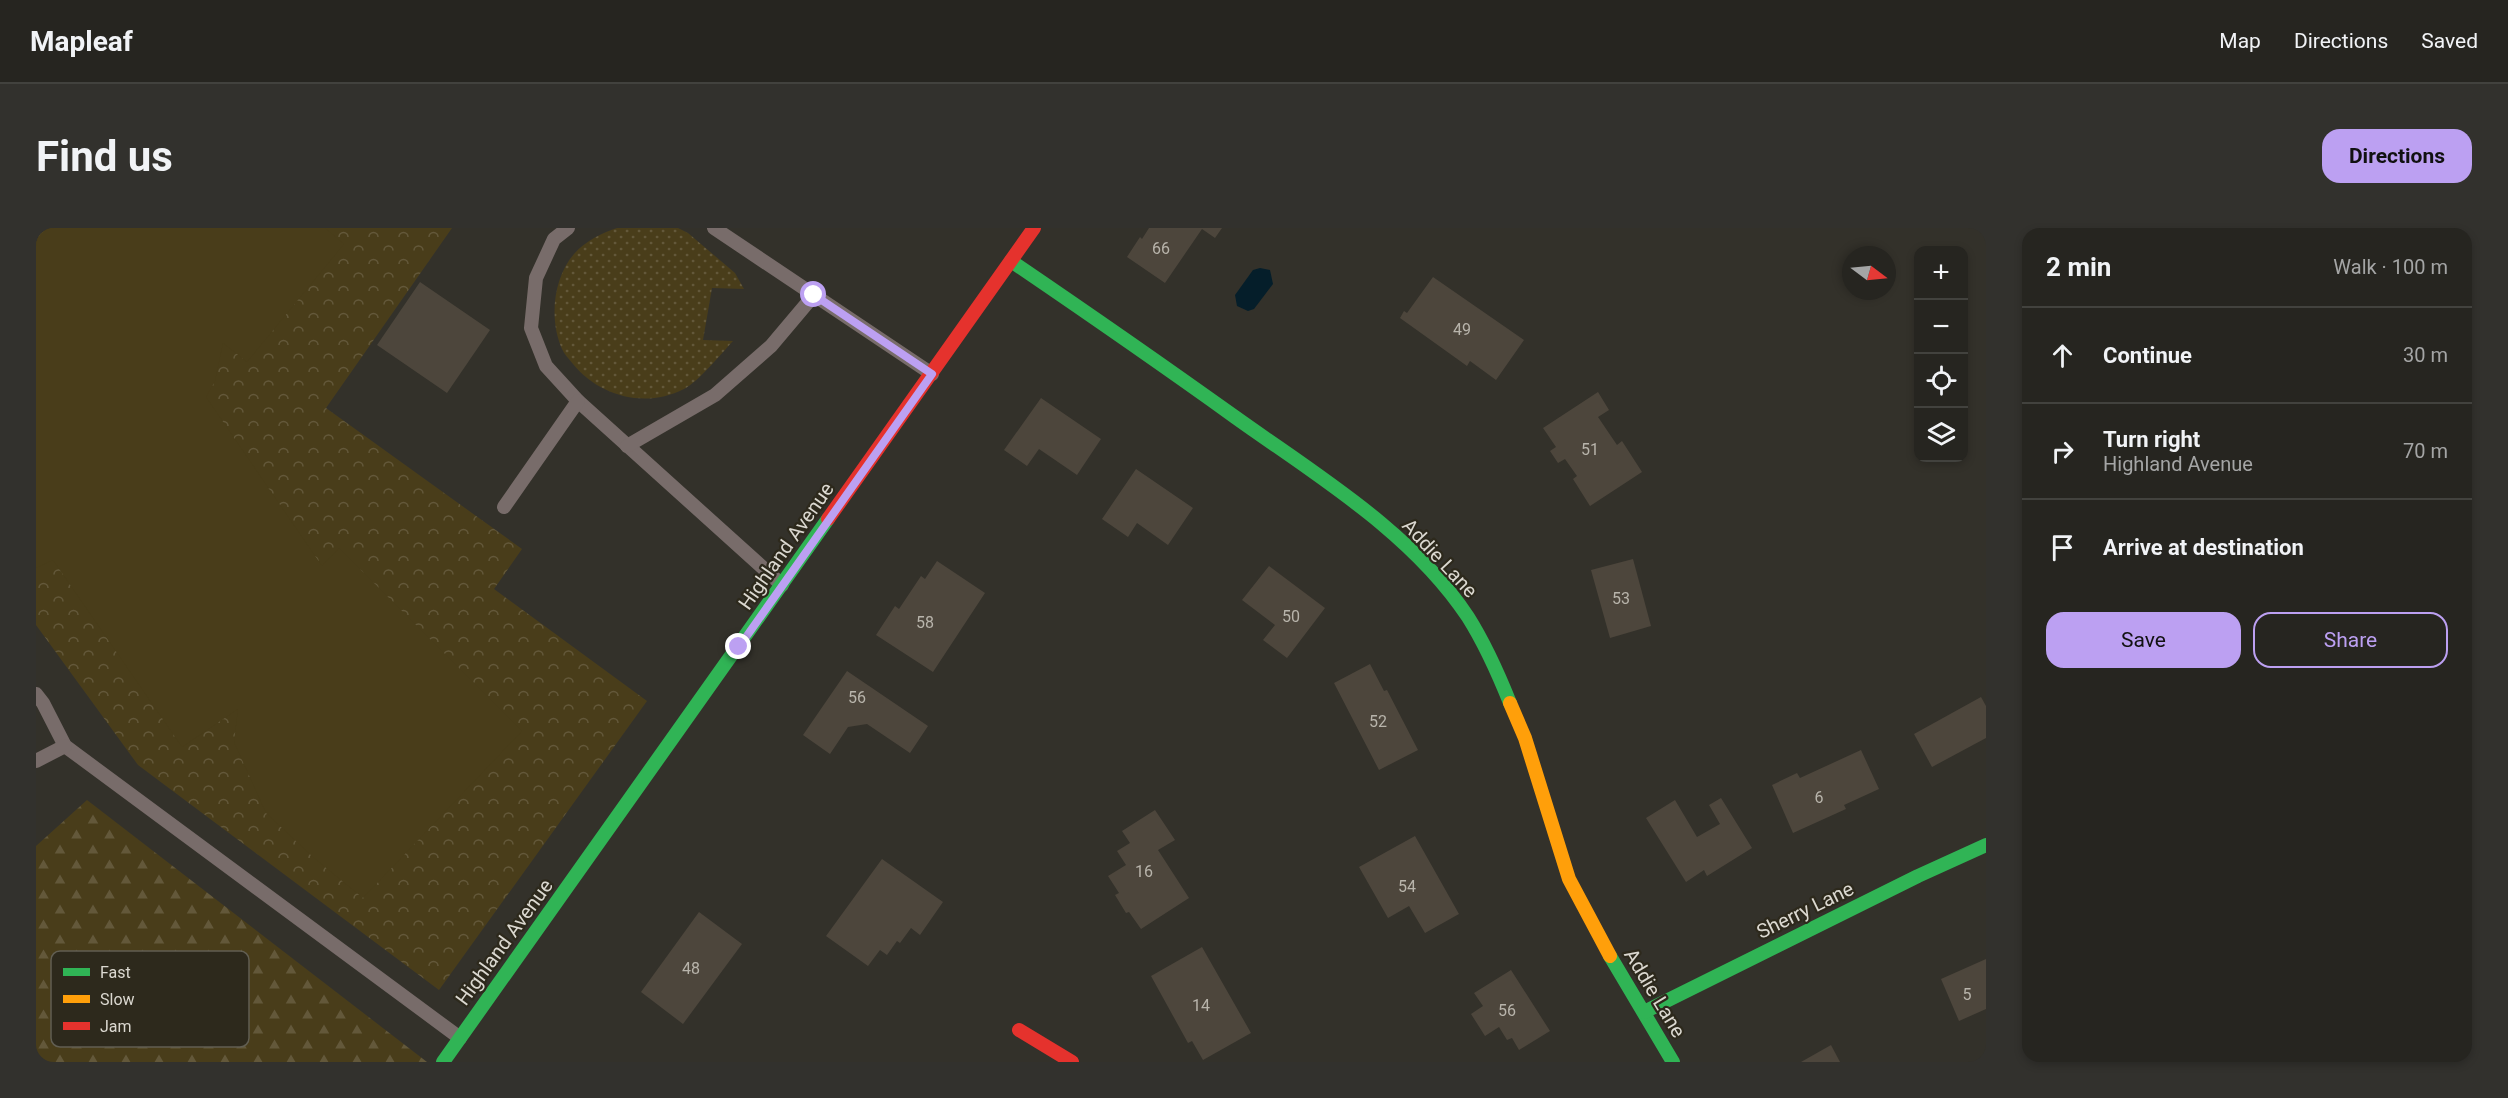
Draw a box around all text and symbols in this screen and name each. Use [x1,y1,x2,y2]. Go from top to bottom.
text: Mapleaf [30,25,133,58]
text: Map [2219,29,2261,53]
text: Directions [2294,29,2388,53]
text: Saved [2421,29,2478,53]
button: Directions [2322,129,2472,183]
text: Find us [36,132,173,181]
house number: 66 [1152,239,1170,258]
north arrow [1842,246,1896,300]
map controls [1914,246,1968,462]
button: + [1914,246,1968,300]
text: 2 min [2046,252,2111,282]
text: Walk · 100 m [2333,255,2448,279]
route start [800,281,826,307]
button: − [1914,300,1968,354]
house number: 49 [1453,320,1471,339]
icon: ahead [2046,339,2079,372]
text: Continue [2103,343,2192,368]
text: 30 m [2403,343,2448,367]
button: locate [1914,354,1968,408]
button: layers [1914,408,1968,462]
text: Turn right [2103,427,2200,452]
icon: right [2046,435,2079,468]
text: 70 m [2403,439,2448,463]
house number: 51 [1581,440,1599,459]
text: Highland Avenue [2103,452,2253,476]
street label: Highland Avenue [733,478,839,614]
street label: Addie Lane [1397,513,1483,603]
icon: arrive [2046,531,2079,564]
text: Arrive at destination [2103,535,2304,560]
house number: 53 [1612,589,1630,608]
house number: 50 [1282,607,1300,626]
button: Save [2046,612,2241,668]
button: Share [2253,612,2448,668]
house number: 58 [916,613,934,632]
route end [725,633,751,659]
house number: 56 [848,688,866,707]
house number: 52 [1369,712,1387,731]
house number: 6 [1815,788,1824,807]
house number: 16 [1135,862,1153,881]
street label: Highland Avenue [450,874,558,1010]
street label: Sherry Lane [1753,876,1857,944]
house number: 54 [1398,877,1416,896]
street label: Addie Lane [1619,944,1691,1042]
legend [51,951,249,1047]
house number: 48 [682,959,700,978]
text: Fast [100,963,131,982]
house number: 5 [1963,985,1972,1004]
text: Slow [100,990,135,1009]
house number: 14 [1192,996,1210,1015]
house number: 56 [1498,1001,1516,1020]
text: Jam [100,1017,132,1036]

